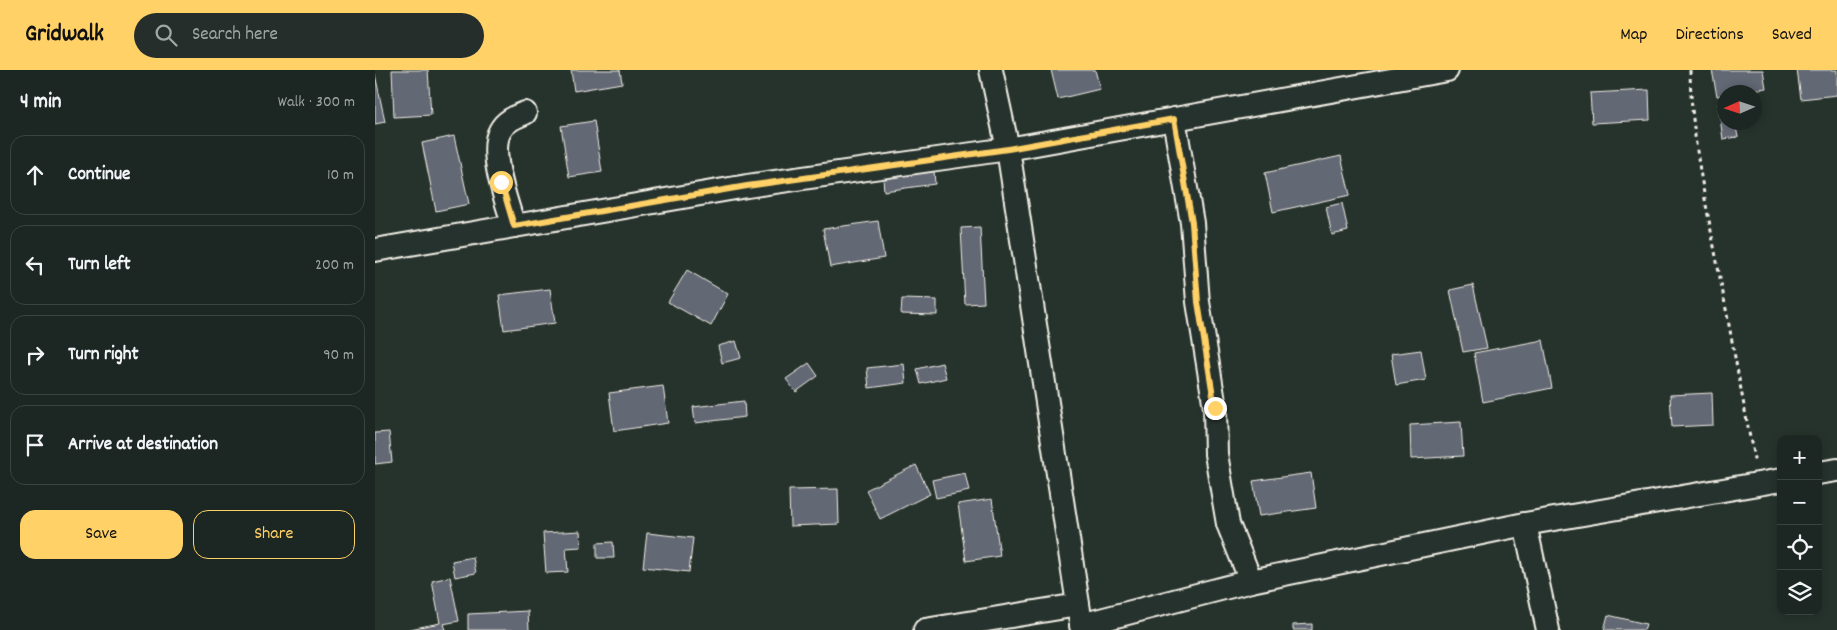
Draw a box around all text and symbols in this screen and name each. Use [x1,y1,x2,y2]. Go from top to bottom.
search box [134,13,484,58]
text: Gridwalk [25,18,104,52]
icon: search [152,21,180,49]
text: Search here [192,22,278,49]
text: Map [1620,23,1647,48]
text: Directions [1675,23,1744,48]
text: Saved [1772,23,1812,48]
north arrow [1717,85,1762,130]
text: 4 min [20,88,62,118]
text: Walk · 300 m [278,91,355,114]
icon: ahead [21,161,49,189]
text: Continue [68,162,130,189]
text: 10 m [327,164,354,187]
route start [490,171,513,194]
icon: left [21,251,49,279]
text: Turn left [68,252,131,279]
text: 200 m [315,254,354,277]
icon: right [21,341,49,369]
text: Turn right [68,342,139,369]
text: 90 m [323,344,354,367]
route end [1204,397,1227,420]
icon: arrive [21,431,49,459]
text: Arrive at destination [68,432,218,459]
map controls [1777,435,1822,615]
button: + [1777,435,1822,480]
button: − [1777,480,1822,525]
button: Save [20,510,183,559]
button: Share [193,510,355,559]
button: locate [1777,525,1822,570]
button: layers [1777,570,1822,615]

